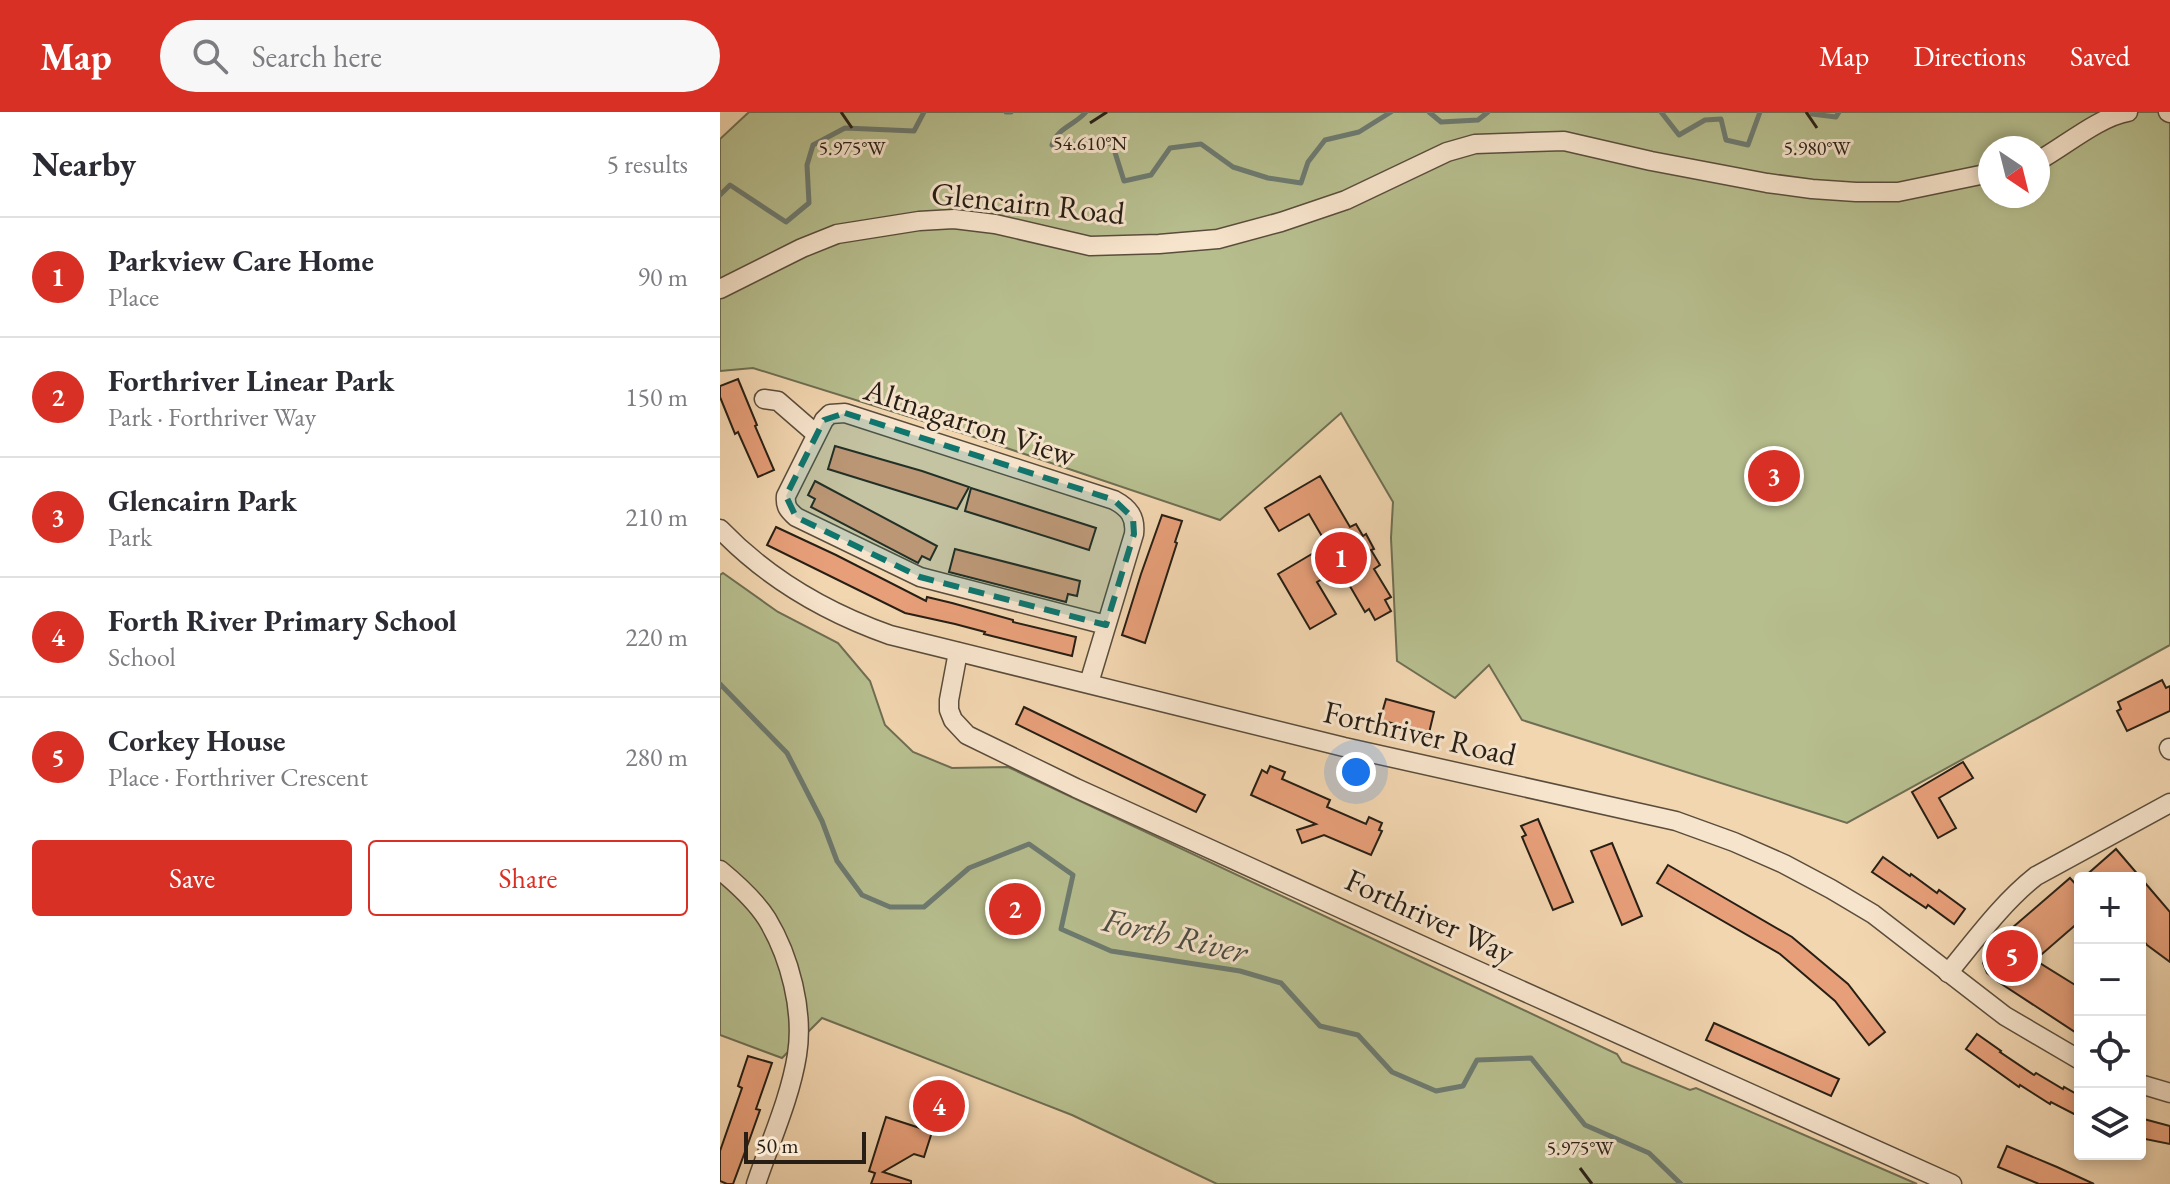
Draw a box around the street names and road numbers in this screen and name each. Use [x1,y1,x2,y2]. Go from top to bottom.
street label: Glencairn Road [929,172,1128,234]
street label: Altnagarron View [858,368,1082,476]
street label: Forthriver Road [1319,690,1521,776]
street label: Forthriver Way [1338,858,1522,974]

